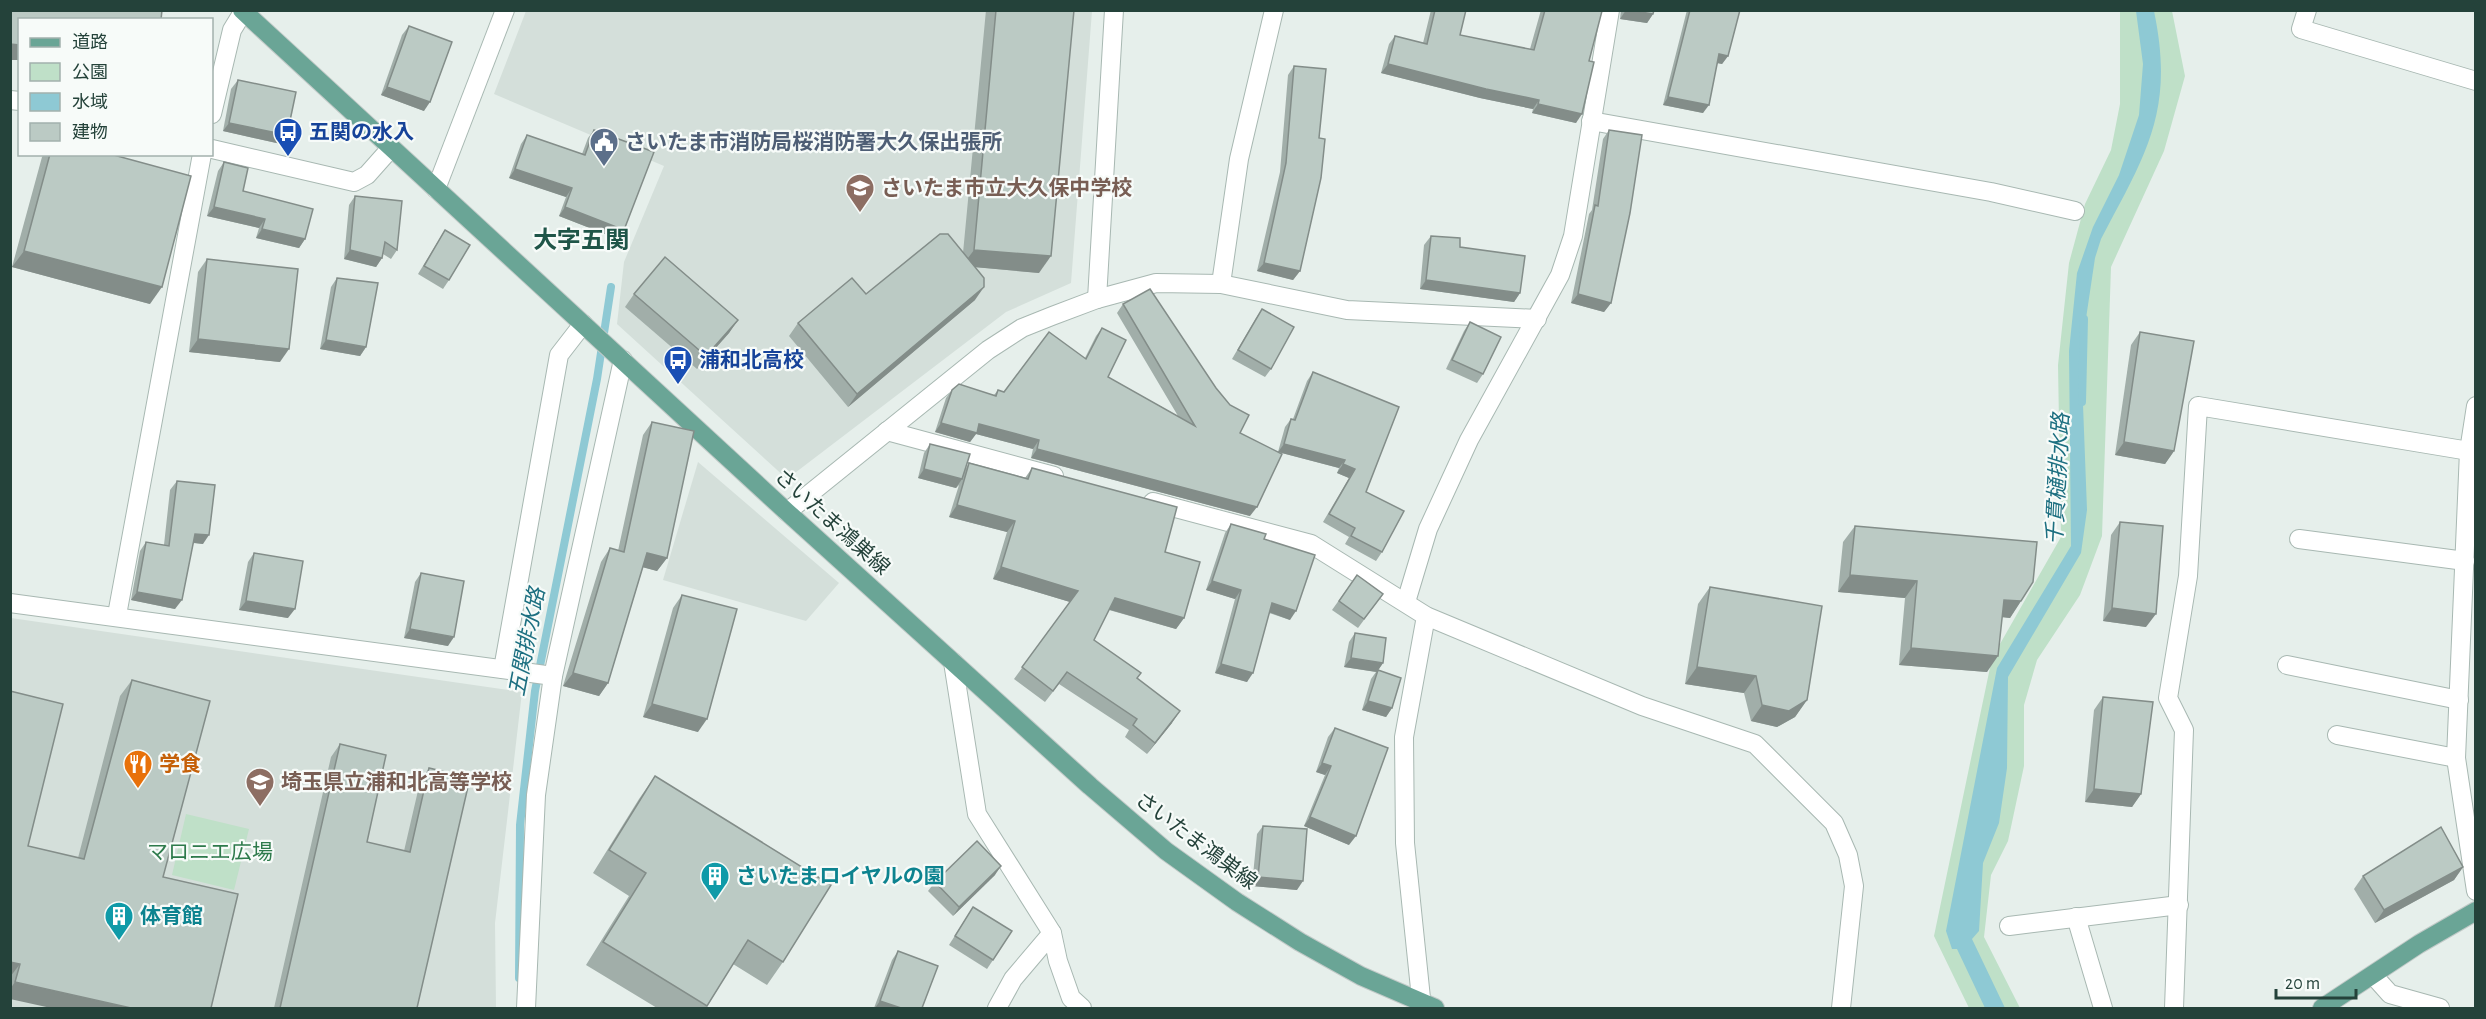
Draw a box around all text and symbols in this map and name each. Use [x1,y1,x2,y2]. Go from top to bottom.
legend [18,18,213,156]
text: 道路 [72,32,108,52]
text: 公園 [72,63,108,82]
text: 水域 [72,93,108,112]
bus stop icon: 五関の水入 [272,116,304,158]
place label: 五関の水入 [309,121,414,143]
text: 建物 [72,122,108,142]
public building icon: さいたま市消防局桜消防署大久保出張所 [588,126,620,168]
place label: さいたま市消防局桜消防署大久保出張所 [625,131,1002,153]
school or university icon: さいたま市立大久保中学校 [844,172,876,214]
place label: さいたま市立大久保中学校 [881,177,1132,199]
district label: 大字五関 [533,227,629,253]
bus stop icon: 浦和北高校 [662,344,694,386]
place label: 浦和北高校 [699,348,804,371]
water label: 千貫樋排水路 [2043,410,2073,545]
street label: さいたま鴻巣線 [771,464,894,579]
water label: 五関排水路 [505,584,549,698]
restaurant icon: 学食 [122,748,154,790]
place label: 学食 [159,753,201,775]
school or university icon: 埼玉県立浦和北高等学校 [244,766,276,808]
place label: 埼玉県立浦和北高等学校 [281,770,512,793]
street label: さいたま鴻巣線 [1131,788,1261,893]
park label: マロニエ広場 [147,841,273,863]
building icon: さいたまロイヤルの園 [699,860,731,902]
place label: さいたまロイヤルの園 [736,865,945,887]
building icon: 体育館 [103,900,135,942]
place label: 体育館 [140,905,203,927]
scale bar [2276,962,2356,1000]
text: 20 m [2285,975,2320,993]

